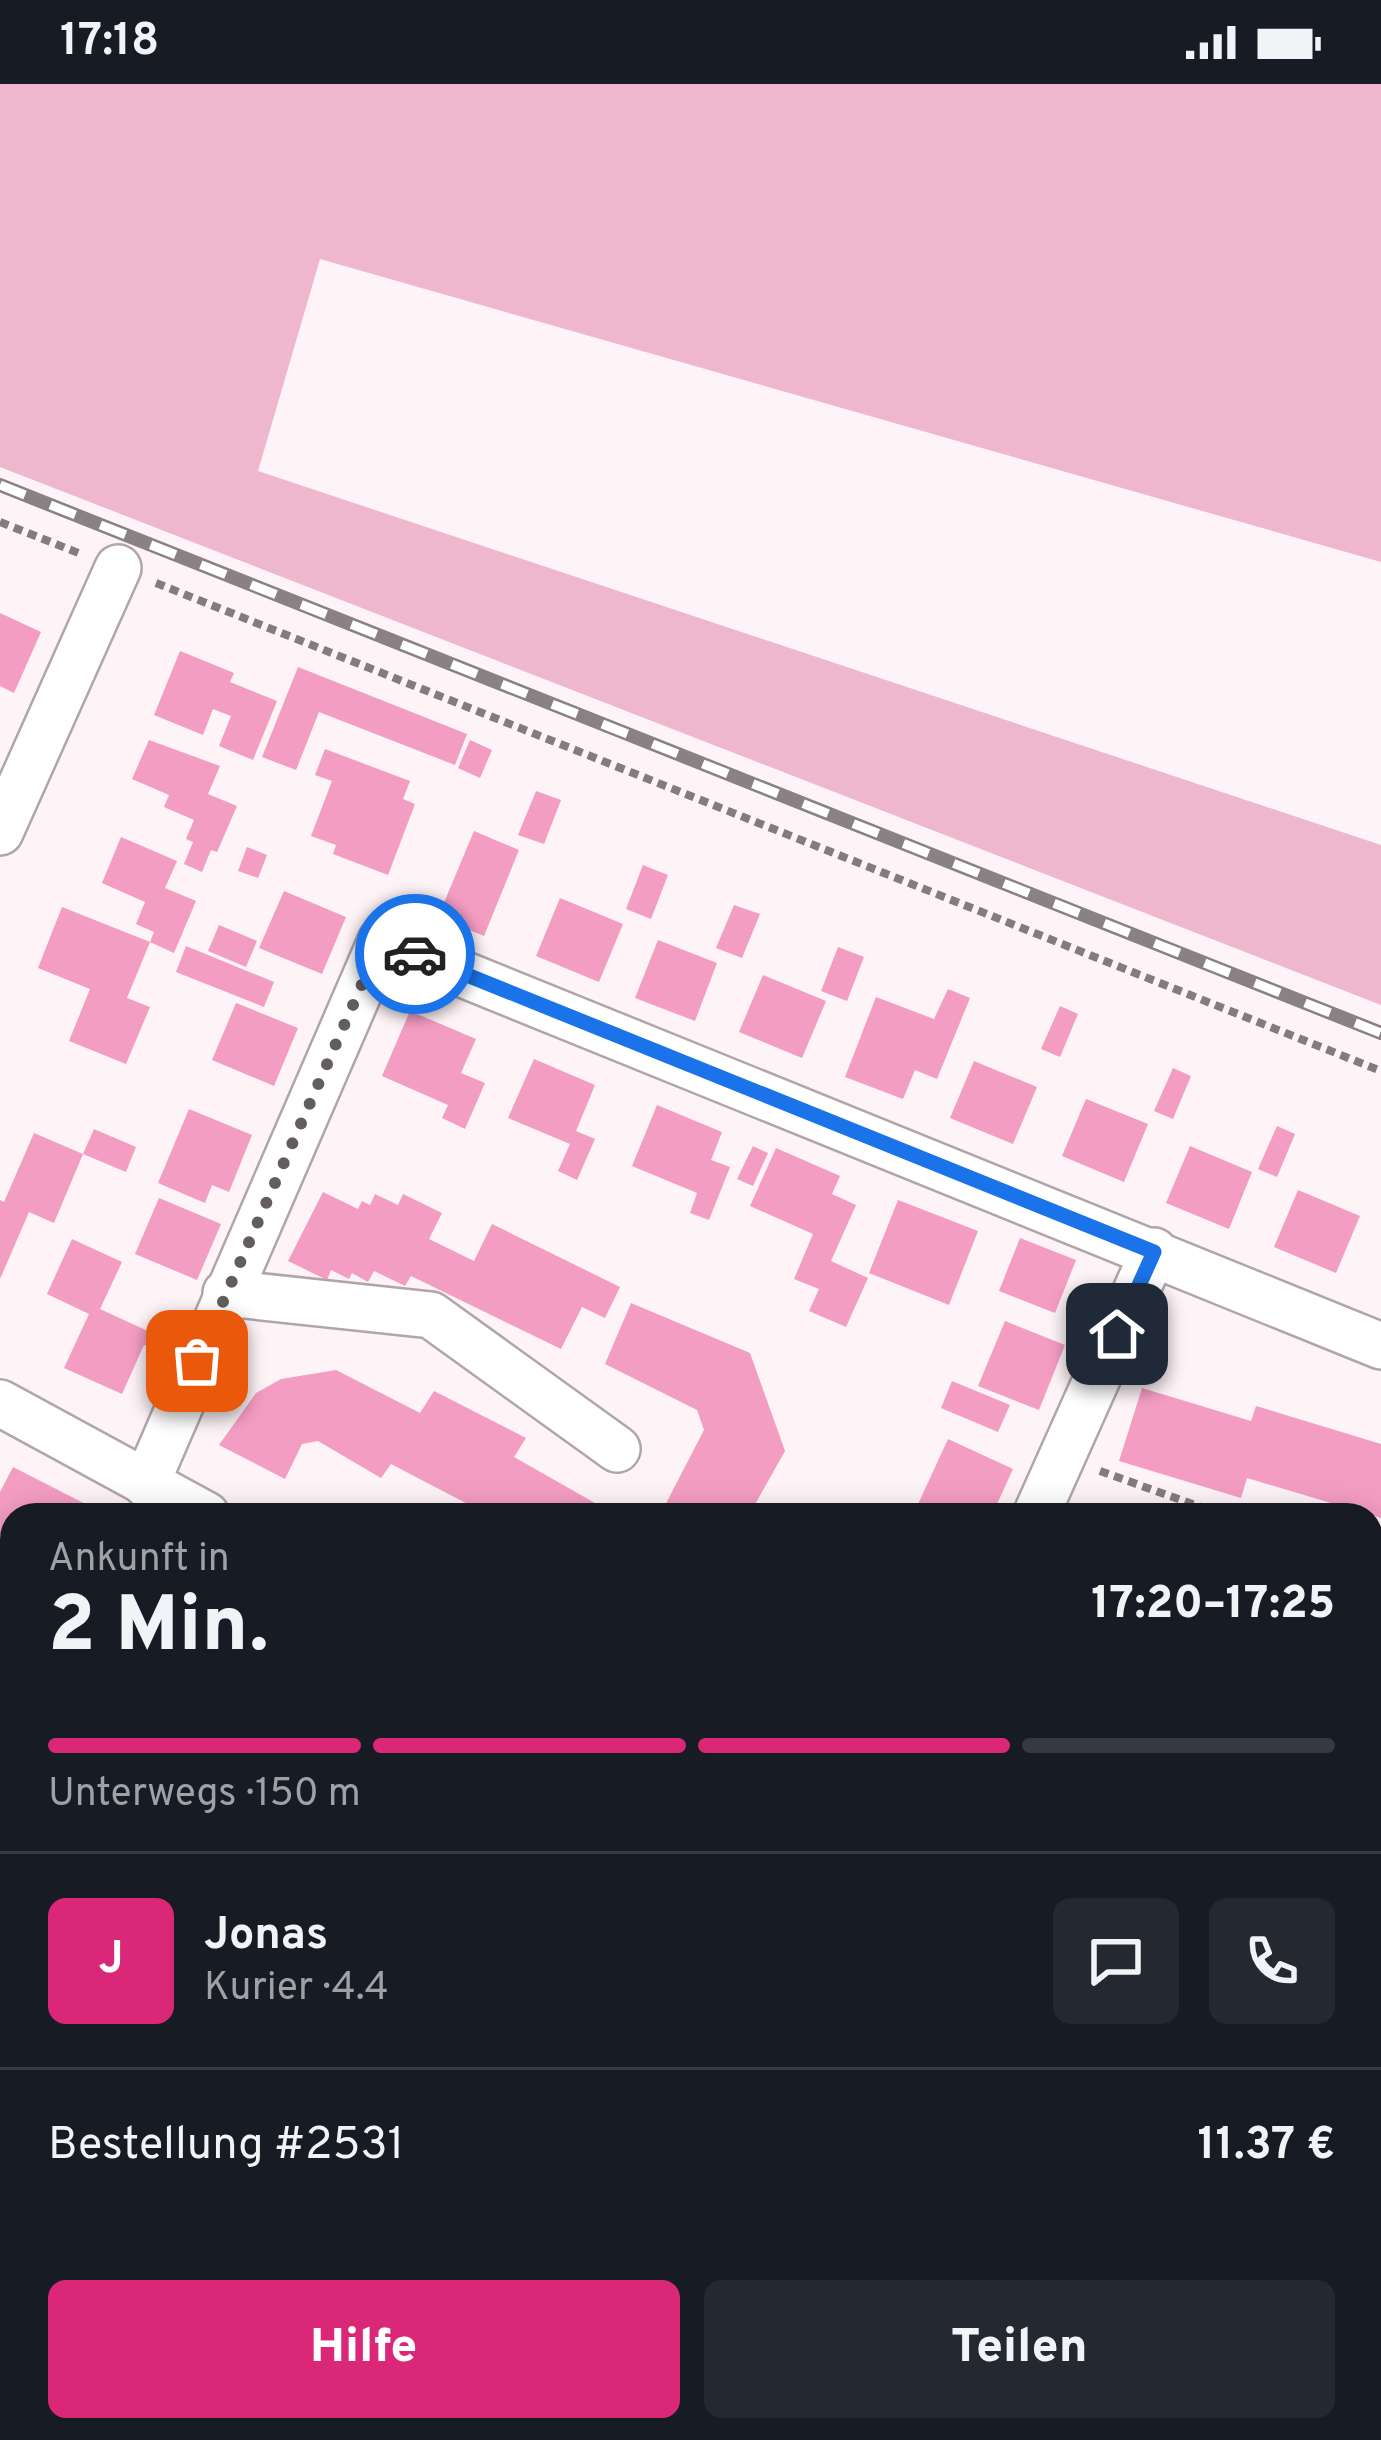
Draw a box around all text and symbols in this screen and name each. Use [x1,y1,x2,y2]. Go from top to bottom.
text: 17:18 [60,14,159,71]
courier [355,894,475,1014]
icon: car [382,921,448,987]
pin [1066,1283,1168,1385]
icon: home [1084,1301,1150,1367]
pin [146,1310,248,1412]
icon: bag [164,1328,230,1394]
text: Ankunft in [48,1536,230,1585]
text: 17:20–17:25 [1091,1577,1335,1634]
text: 2 Min. [48,1580,269,1679]
text: Unterwegs · 150 m [48,1771,361,1820]
button: chat [1053,1898,1179,2024]
button: phone [1209,1898,1335,2024]
text: Jonas [204,1908,328,1965]
text: J [98,1932,124,1989]
text: Kurier · 4.4 [204,1965,389,2014]
text: Bestellung #2531 [48,2118,404,2175]
text: 11.37 € [1198,2118,1335,2175]
button: Hilfe [48,2280,680,2418]
button: Teilen [704,2280,1335,2418]

